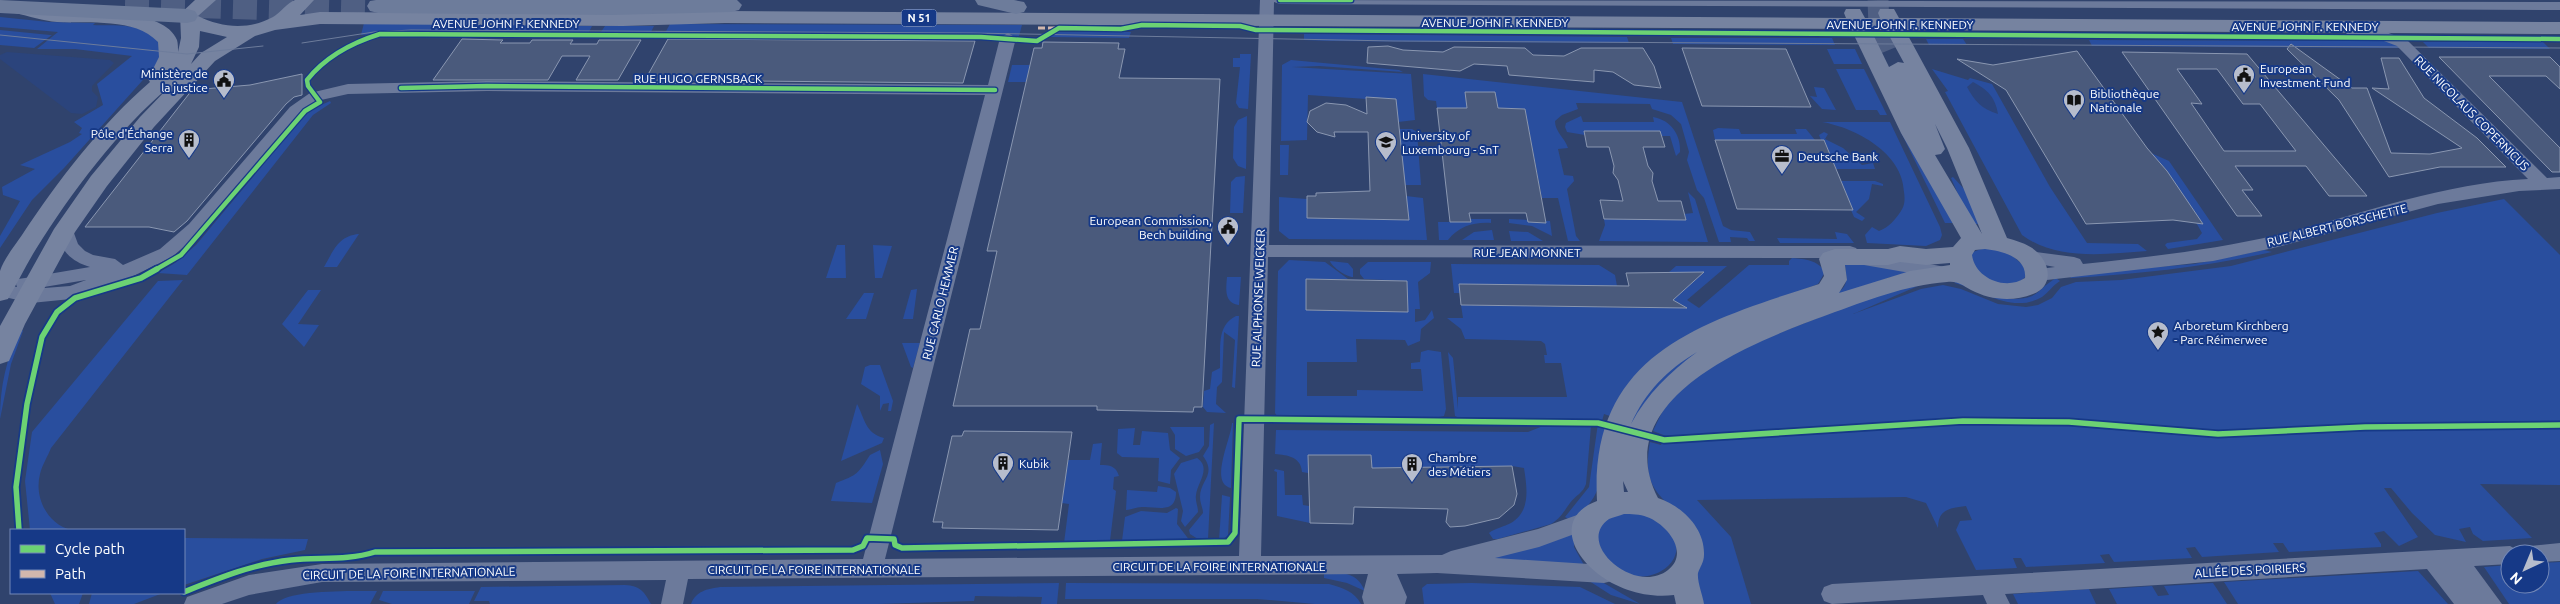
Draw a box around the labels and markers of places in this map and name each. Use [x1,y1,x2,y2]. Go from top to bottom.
place label: European Investment Fund [2260,62,2350,89]
public building icon: European Investment Fund [2232,63,2256,94]
place label: Ministère de la justice [141,67,208,94]
public building icon: Ministère de la justice [212,68,236,99]
place label: Bibliothèque Nationale [2090,87,2159,114]
library icon: Bibliothèque Nationale [2062,88,2086,119]
place label: Pôle d'Échange Serra [91,127,173,154]
building icon: Pôle d'Échange Serra [177,128,201,159]
place label: University of Luxembourg - SnT [1402,129,1499,156]
school or university icon: University of Luxembourg - SnT [1374,130,1398,161]
office icon: Deutsche Bank [1770,144,1794,175]
place label: Deutsche Bank [1798,150,1878,163]
place label: European Commission, Bech building [1089,214,1212,241]
public building icon: European Commission, Bech building [1216,215,1240,246]
place label: Arboretum Kirchberg - Parc Réimerwee [2174,319,2289,346]
place icon: Arboretum Kirchberg - Parc Réimerwee [2146,320,2170,351]
building icon: Kubik [991,451,1015,482]
place label: Chambre des Métiers [1428,451,1491,478]
building icon: Chambre des Métiers [1400,452,1424,483]
place label: Kubik [1019,457,1049,470]

